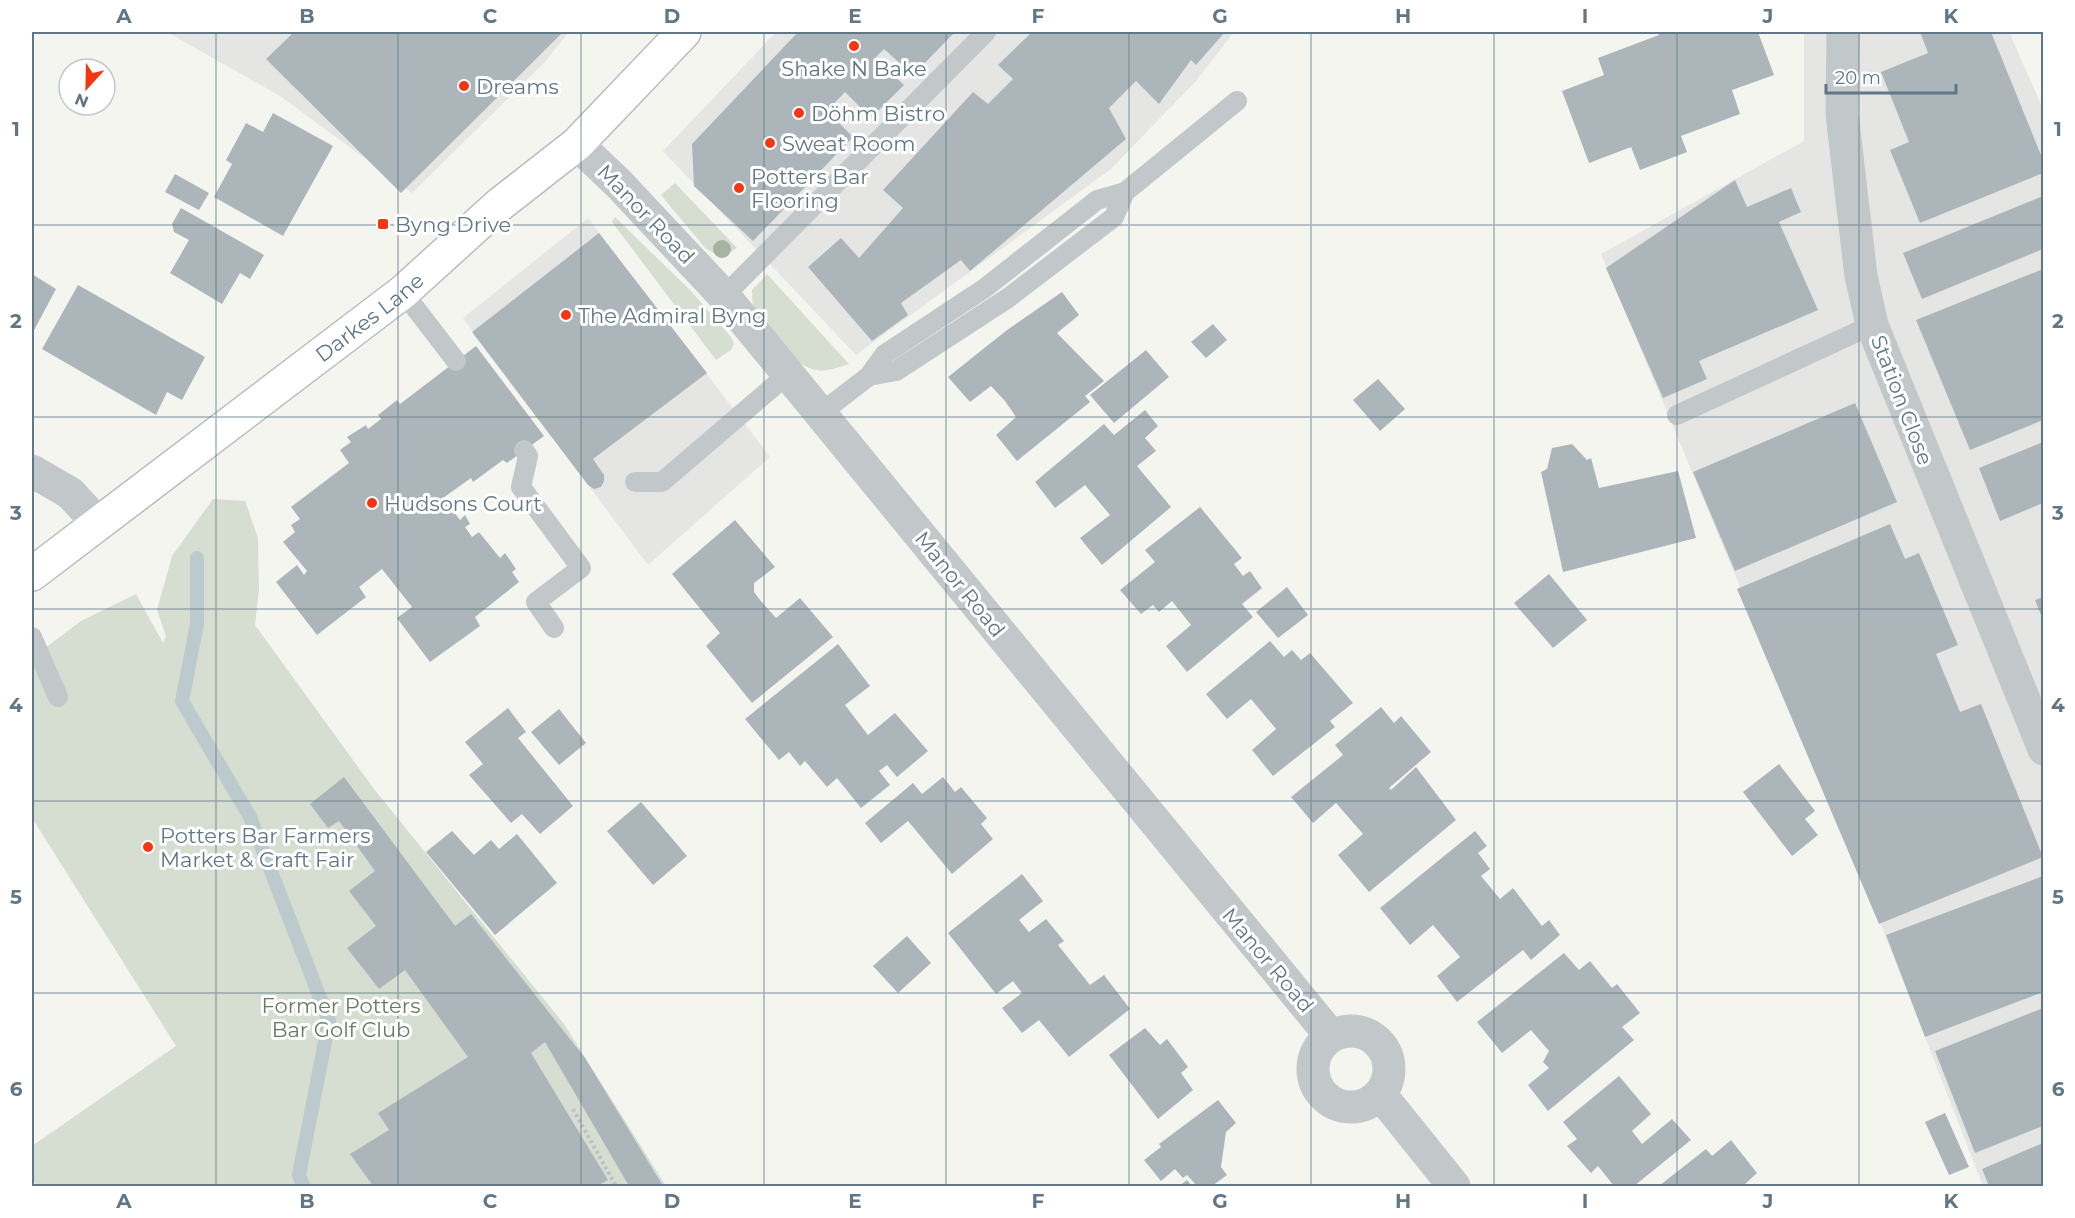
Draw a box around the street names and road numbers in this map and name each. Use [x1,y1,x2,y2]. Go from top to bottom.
street label: Manor Road [592,159,700,269]
street label: Darkes Lane [310,267,429,367]
street label: Station Close [1866,332,1938,468]
street label: Manor Road [910,526,1010,642]
street label: Manor Road [1217,903,1319,1017]

